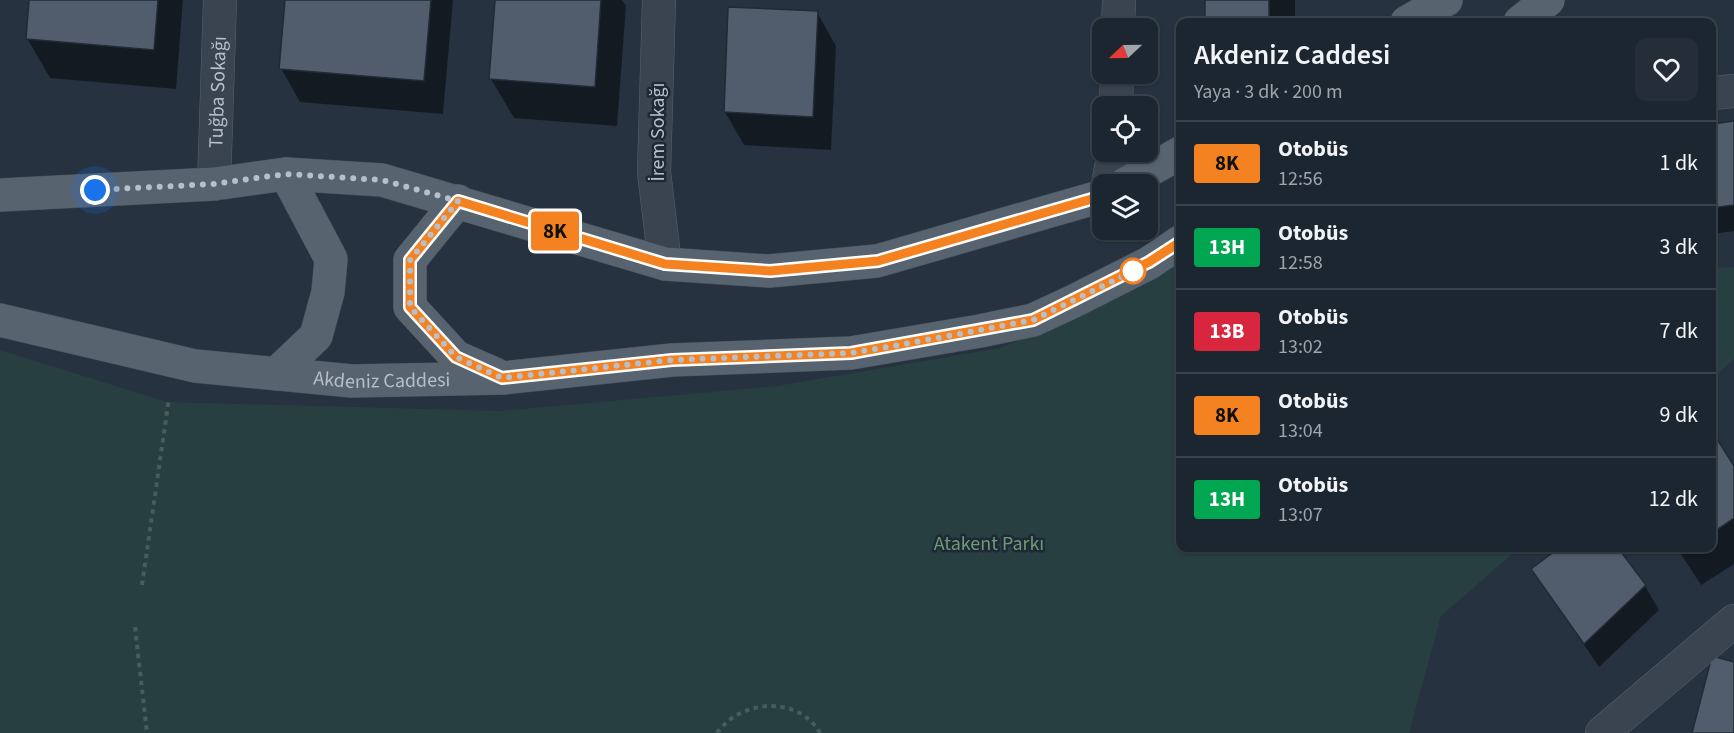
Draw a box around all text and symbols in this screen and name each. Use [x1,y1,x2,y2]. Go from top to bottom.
north arrow [1092,18,1158,84]
map controls [1092,18,1158,240]
text: Akdeniz Caddesi [1194,35,1390,75]
street label: Tuğba Sokağı [202,36,234,149]
button: heart [1635,38,1698,101]
text: Yaya · 3 dk · 200 m [1194,78,1343,106]
street label: İrem Sokağı [644,83,672,181]
button: locate [1092,96,1158,162]
text: Otobüs [1278,133,1348,165]
text: 1 dk [1660,147,1698,179]
text: 8K [1215,148,1239,178]
text: 12:56 [1278,165,1323,193]
button: layers [1092,174,1158,240]
your location [80,175,110,205]
line badge: 8K [528,212,582,250]
text: 8K [543,216,567,246]
text: Otobüs [1278,217,1348,249]
text: 3 dk [1660,231,1698,263]
text: 13H [1209,232,1245,262]
text: 12:58 [1278,249,1323,277]
unlabelled marker [1120,258,1146,284]
text: Otobüs [1278,301,1348,333]
text: 7 dk [1660,315,1698,347]
text: 13B [1210,316,1244,346]
text: 13:02 [1278,333,1323,361]
street label: Akdeniz Caddesi [312,364,451,396]
text: Otobüs [1278,385,1348,417]
text: 9 dk [1660,399,1698,431]
text: 8K [1215,400,1239,430]
text: 13:04 [1278,417,1323,445]
text: Otobüs [1278,469,1348,501]
text: 12 dk [1649,483,1698,515]
text: 13H [1209,484,1245,514]
text: 13:07 [1278,501,1323,529]
park label: Atakent Parkı [934,530,1044,558]

